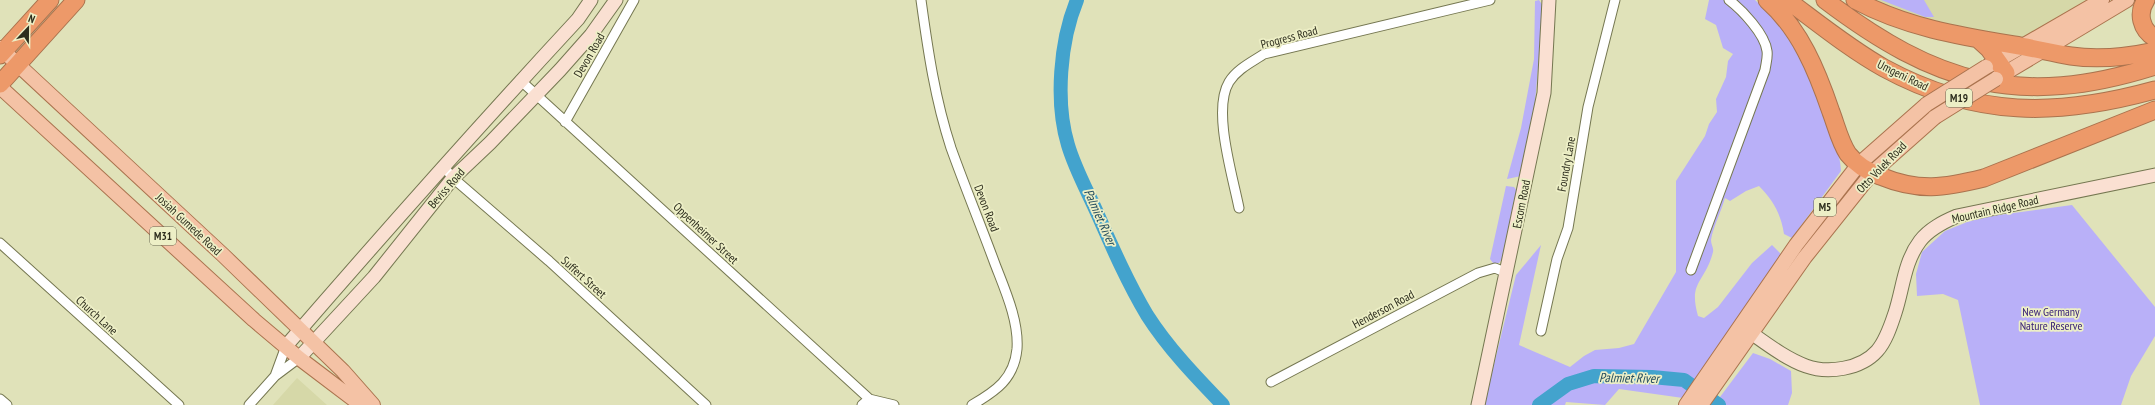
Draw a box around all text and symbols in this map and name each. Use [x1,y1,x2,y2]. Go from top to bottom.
north arrow [8,8,48,48]
text: N [26,11,37,26]
street label: Progress Road [1259,22,1319,52]
street label: Devon Road [570,30,608,80]
street label: Umgeni Road [1875,56,1931,94]
road number: M19 [1946,89,1972,107]
street label: Foundry Lane [1554,135,1578,193]
street label: Otto Volek Road [1853,138,1909,196]
street label: Beviss Road [424,165,468,211]
street label: Escom Road [1509,178,1533,230]
street label: Devon Road [971,182,1003,234]
water label: Palmiet River [1080,186,1121,250]
street label: Josiah Gumede Road [152,189,225,258]
street label: Mountain Ridge Road [1950,192,2040,226]
road number: M5 [1814,198,1836,216]
street label: Oppenheimer Street [670,199,742,267]
road number: M31 [150,227,176,245]
street label: Suffert Street [558,253,610,302]
street label: Henderson Road [1350,287,1416,331]
street label: Church Lane [73,292,121,338]
park label: New Germany Nature Reserve [2020,304,2082,333]
water label: Palmiet River [1599,369,1661,387]

